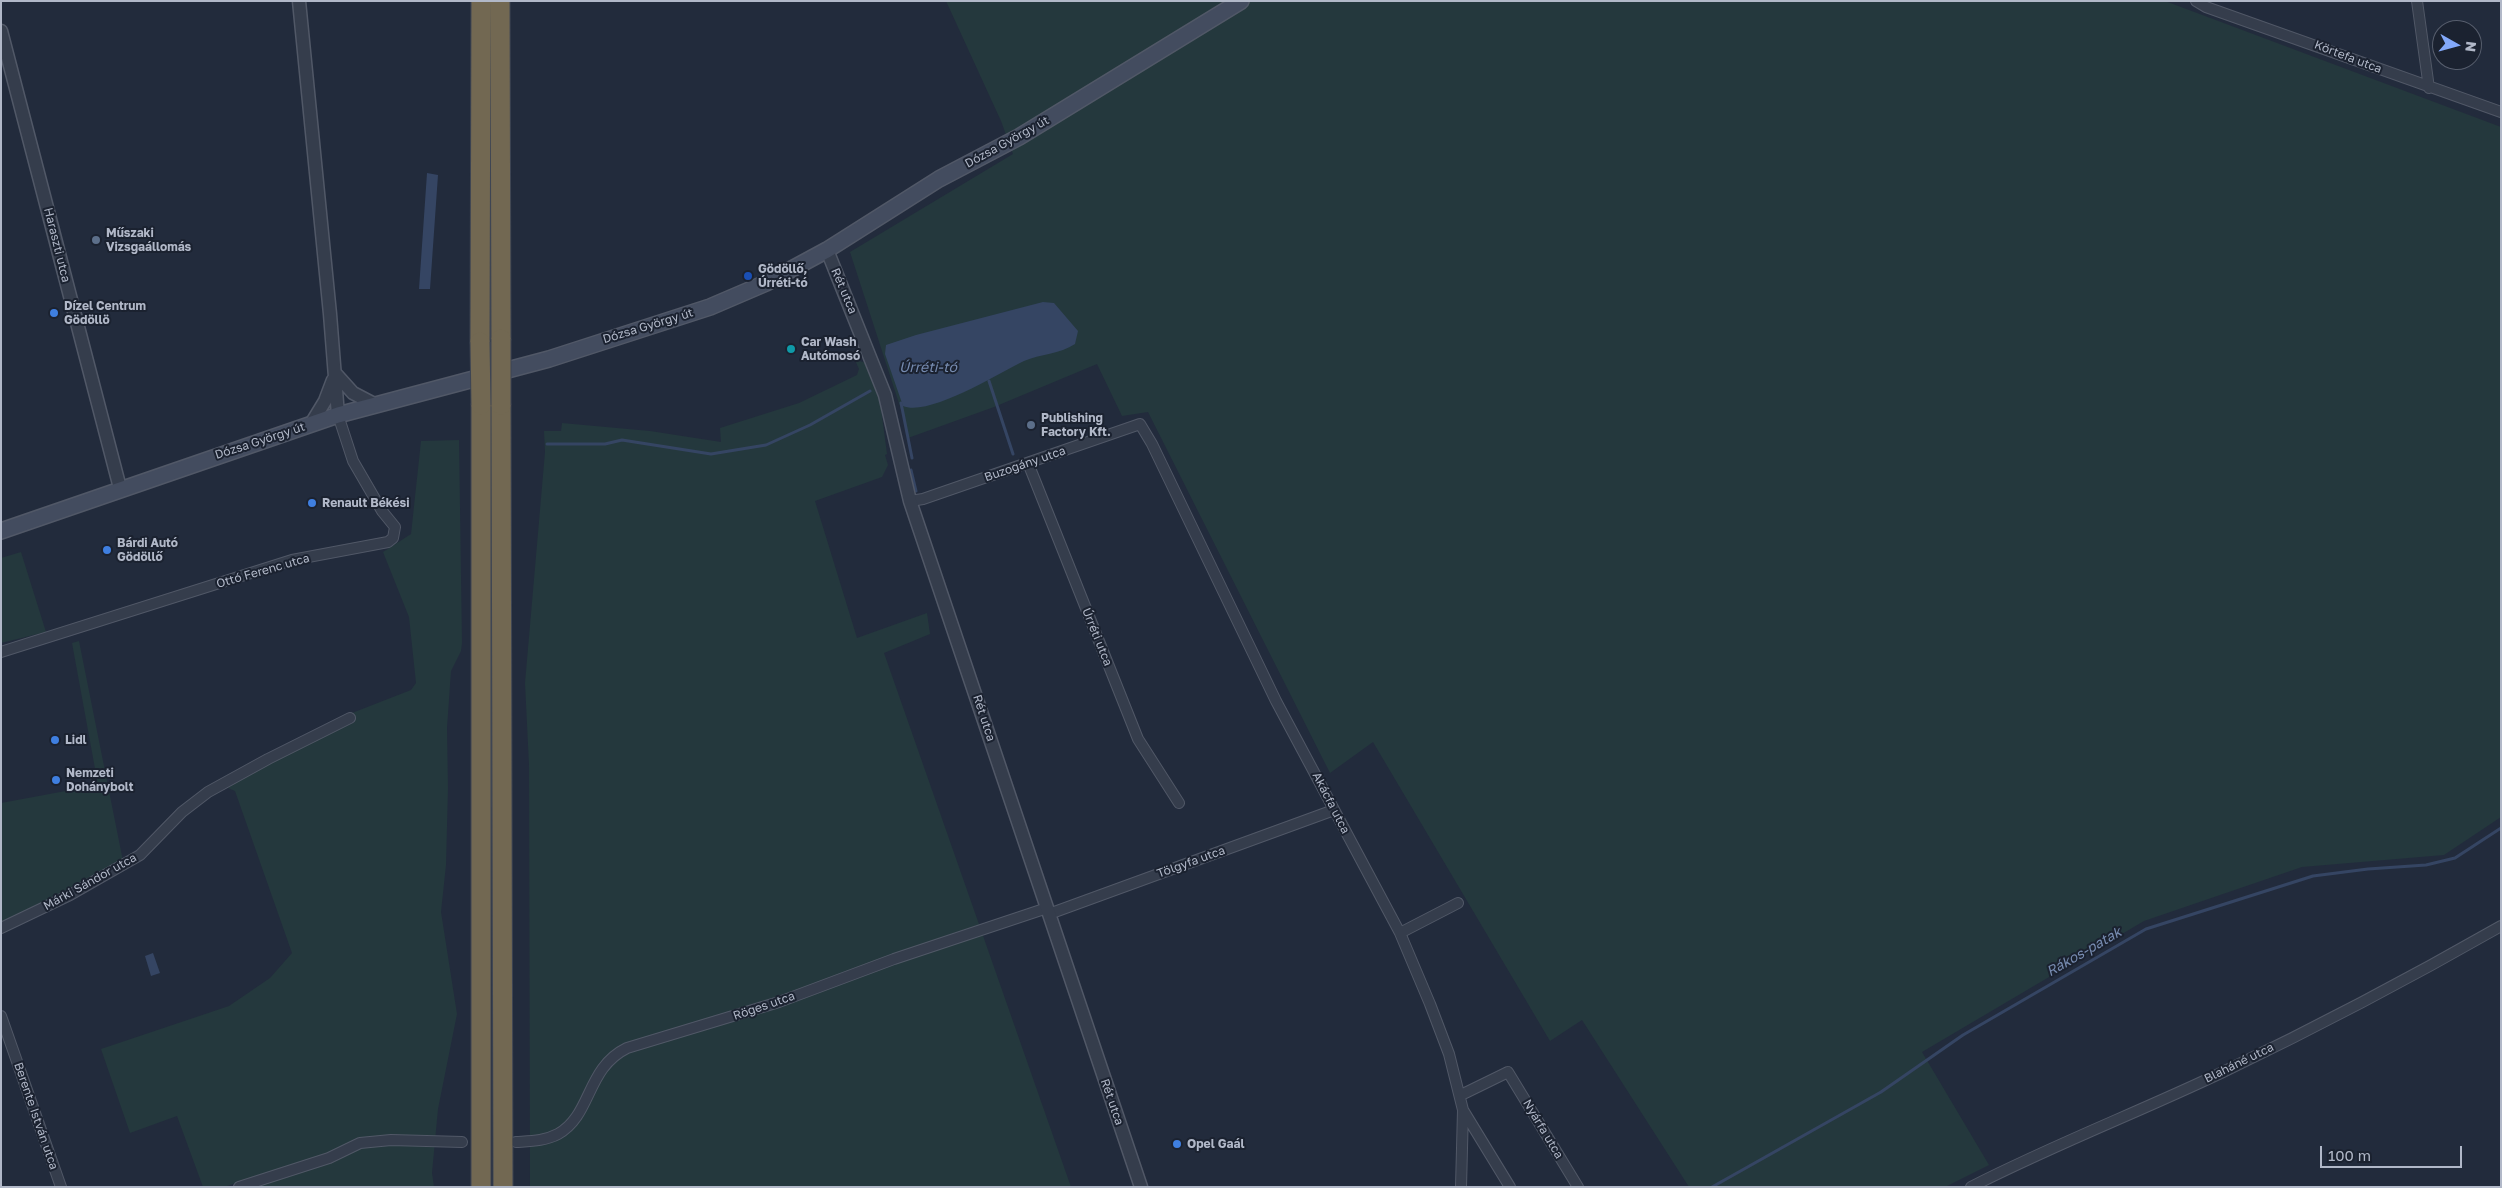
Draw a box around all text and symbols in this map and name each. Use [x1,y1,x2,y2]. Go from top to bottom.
north arrow [2432,20,2482,70]
street label: Körtefa utca [2312,38,2384,76]
text: N [2462,40,2480,53]
street label: Dózsa György út [963,113,1051,171]
street label: Haraszti utca [41,206,73,284]
place label: Műszaki Vizsgaállomás [106,226,191,254]
marker: Műszaki Vizsgaállomás [90,234,102,246]
place label: Gödöllő, Úrréti-tó [758,262,808,290]
street label: Rét utca [828,266,860,316]
marker: Gödöllő, Úrréti-tó [742,270,754,282]
place label: Dízel Centrum Gödöllö [64,299,146,327]
street label: Dózsa György út [601,305,695,347]
marker: Dízel Centrum Gödöllö [48,307,60,319]
place label: Car Wash Autómosó [801,335,860,363]
marker: Car Wash Autómosó [785,343,797,355]
water label: Úrréti-tó [899,360,957,376]
place label: Publishing Factory Kft. [1041,411,1111,439]
marker: Publishing Factory Kft. [1025,419,1037,431]
street label: Dózsa György út [213,420,307,462]
street label: Buzogány utca [982,443,1068,485]
place label: Renault Békési [322,496,410,510]
marker: Renault Békési [306,497,318,509]
place label: Bárdi Autó Gödöllő [117,536,178,564]
marker: Bárdi Autó Gödöllő [101,544,113,556]
street label: Ottó Ferenc utca [215,551,311,591]
street label: Úrréti utca [1079,606,1115,668]
street label: Rét utca [970,693,998,743]
place label: Lidl [65,733,87,747]
marker: Lidl [49,734,61,746]
place label: Nemzeti Dohánybolt [66,766,133,794]
street label: Akácfa utca [1309,770,1353,836]
marker: Nemzeti Dohánybolt [50,774,62,786]
street label: Tölgyfa utca [1155,843,1227,881]
street label: Márki Sándor utca [41,850,139,914]
water label: Rákos-patak [2043,924,2125,980]
street label: Röges utca [731,989,797,1023]
street label: Blaháné utca [2202,1040,2276,1086]
street label: Berente István utca [11,1060,61,1172]
street label: Rét utca [1097,1077,1127,1127]
street label: Nyárfa utca [1520,1097,1566,1161]
scale bar [2322,1136,2464,1168]
place label: Opel Gaál [1187,1137,1244,1151]
marker: Opel Gaál [1171,1138,1183,1150]
text: 100 m [2328,1146,2371,1164]

